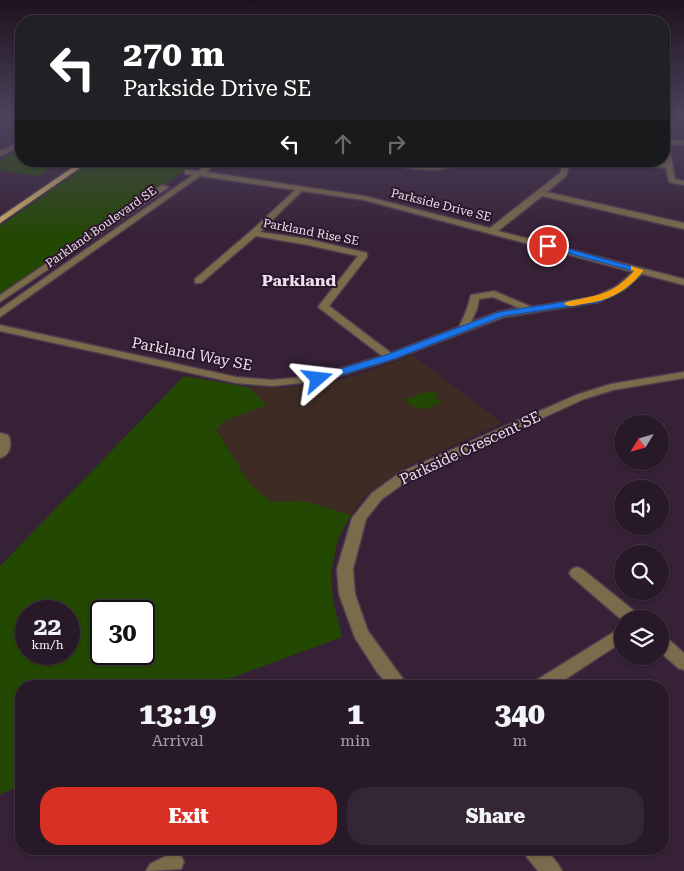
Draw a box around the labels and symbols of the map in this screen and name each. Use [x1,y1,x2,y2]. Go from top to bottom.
street label: Parkland Boulevard SE [43,183,159,271]
street label: Parkside Drive SE [389,186,493,224]
street label: Parkland Rise SE [262,216,360,248]
pin [527,225,569,267]
district label: Parkland [262,271,336,290]
street label: Parkland Way SE [130,333,254,375]
position arrow [291,352,343,404]
street label: Parkside Crescent SE [397,407,543,489]
north arrow [614,415,669,470]
speed limit sign: 30 [90,600,155,665]

